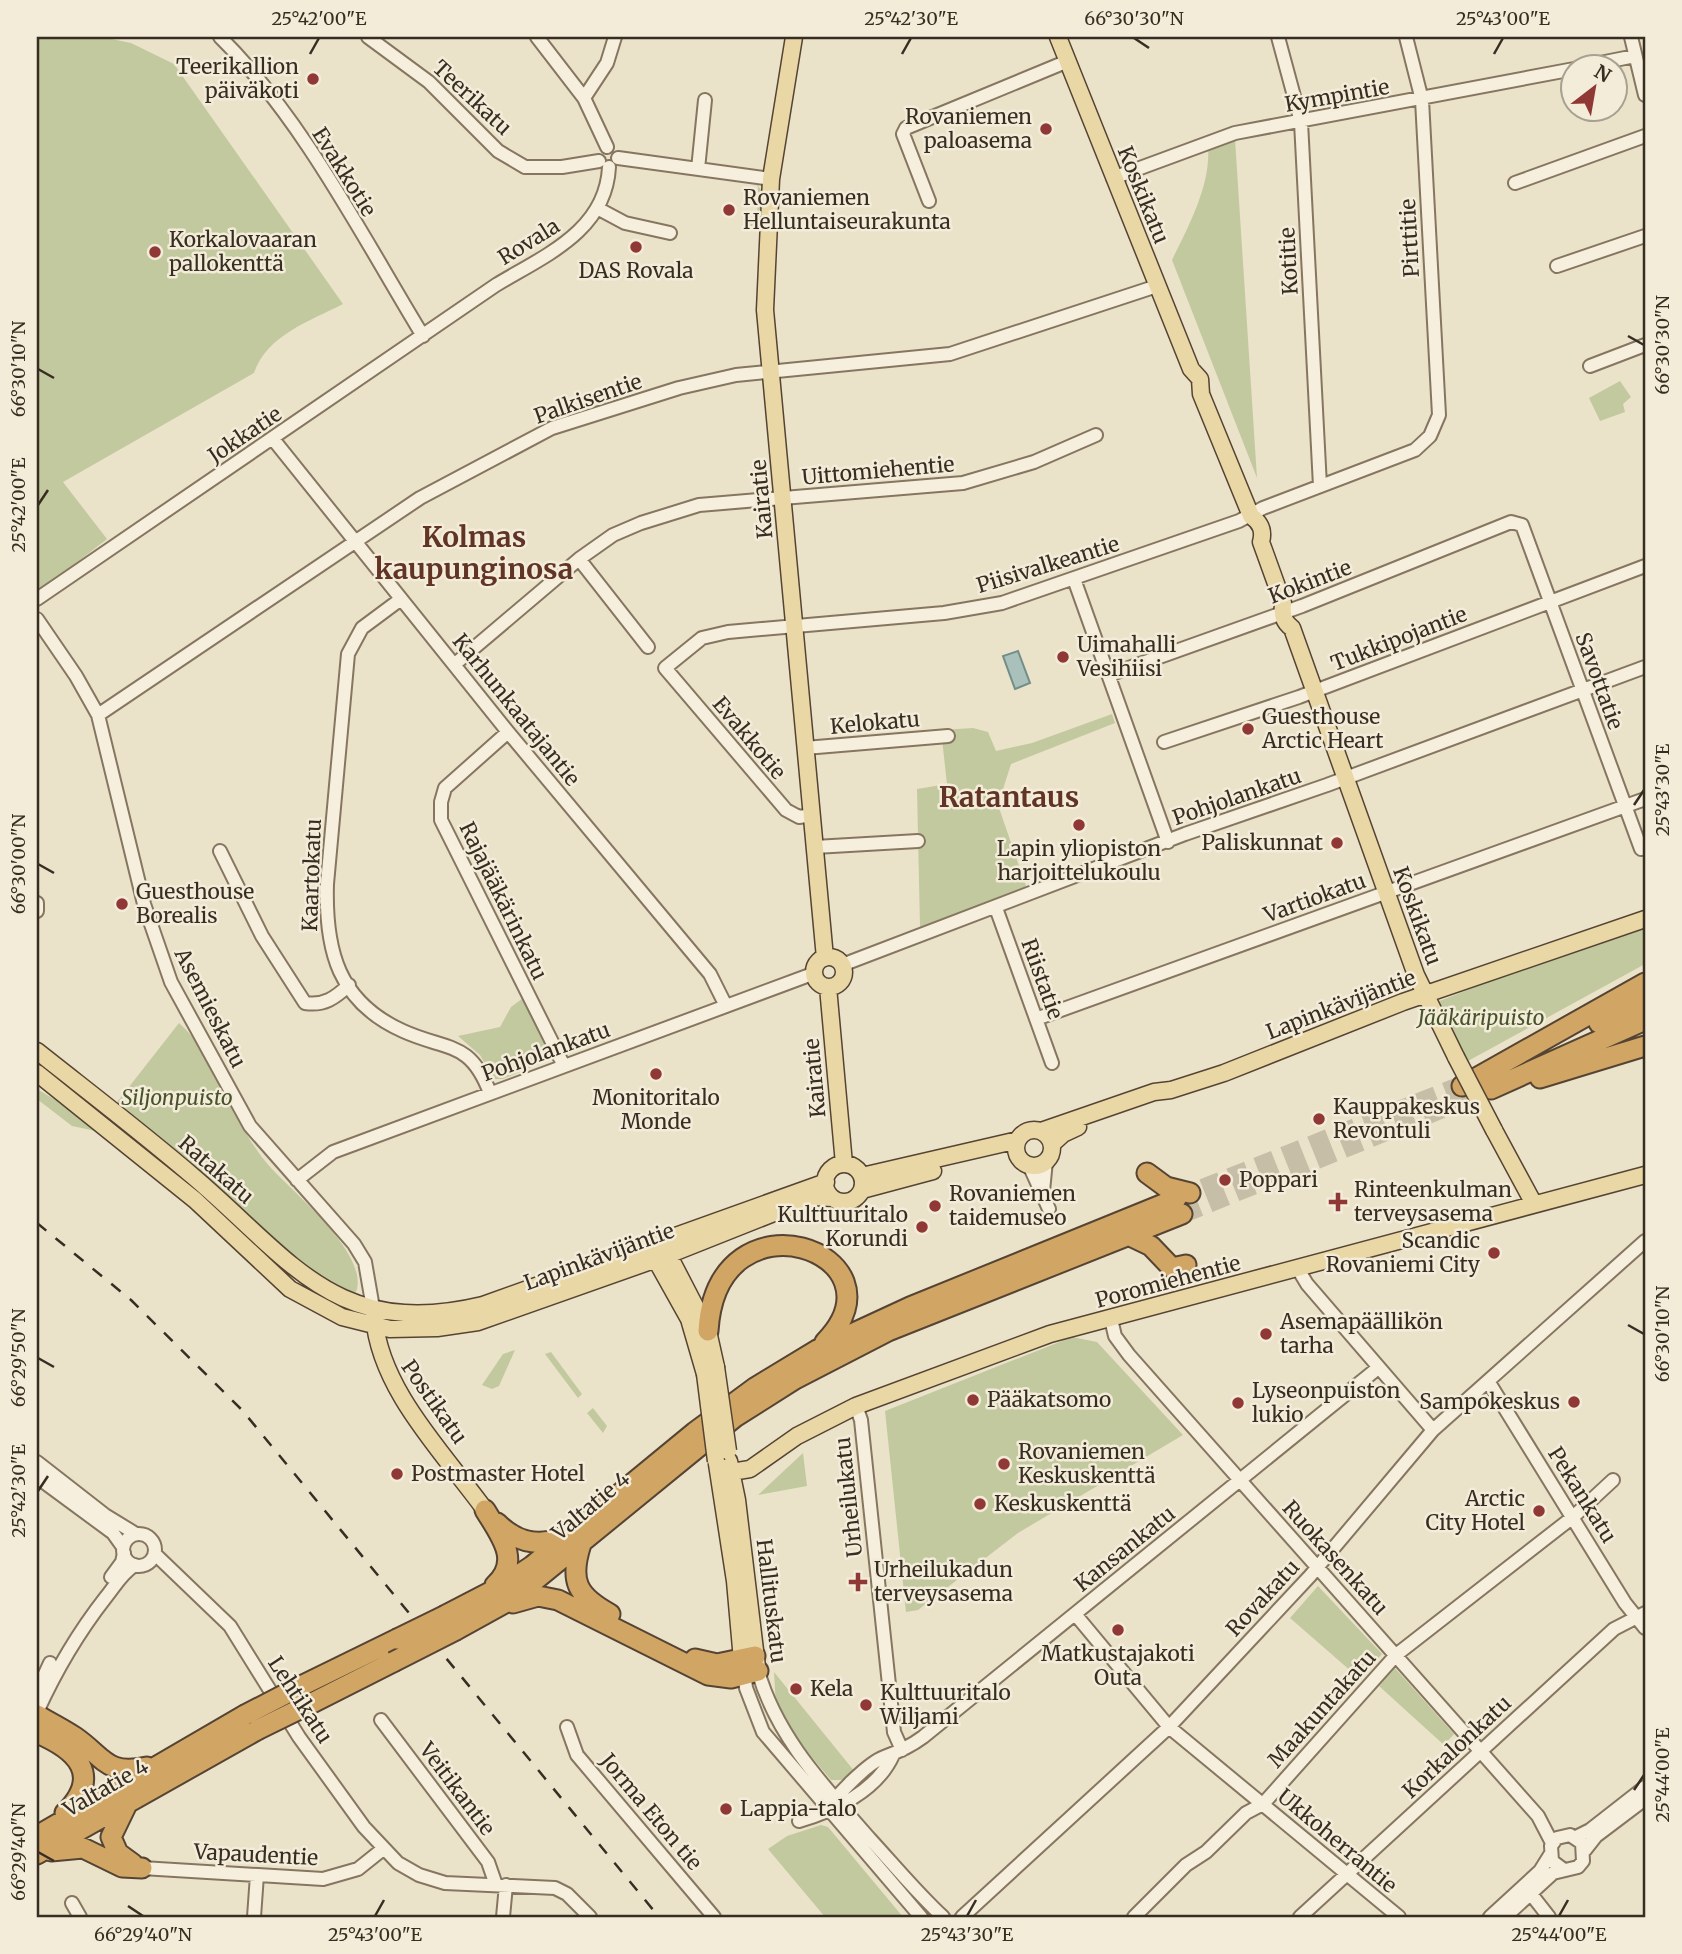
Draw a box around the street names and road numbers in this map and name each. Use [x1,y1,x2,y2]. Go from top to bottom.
street label: Teerikatu [427,54,517,141]
street label: Kympintie [1283,73,1391,118]
street label: Evakkotie [306,122,382,221]
street label: Koskikatu [1112,142,1175,248]
street label: Pirttitie [1394,198,1425,278]
street label: Rovala [493,212,565,271]
street label: Kotitie [1273,226,1304,296]
street label: Palkisentie [530,367,645,430]
street label: Jokkatie [202,400,287,470]
street label: Uittomiehentie [801,450,955,491]
street label: Kairatie [745,458,778,540]
street label: Piisivalkeantie [973,530,1123,599]
street label: Kokintie [1265,553,1355,610]
street label: Tukkipojantie [1327,600,1471,677]
street label: Karhunkaatajantie [447,628,586,791]
street label: Savottatie [1569,628,1630,733]
street label: Evakkotie [707,691,792,785]
street label: Kelokatu [829,705,921,740]
street label: Pohjolankatu [1169,762,1305,831]
street label: Rajajääkärinkatu [453,817,553,984]
street label: Kaartokatu [296,818,327,932]
street label: Koskikatu [1387,863,1448,969]
street label: Vartiokatu [1259,867,1370,929]
street label: Riistatie [1015,935,1070,1023]
street label: Asemieskatu [168,942,252,1072]
street label: Lapinkävijäntie [1262,964,1419,1045]
street label: Pohjolankatu [478,1016,614,1087]
street label: Kairatie [798,1037,831,1119]
street label: Ratakatu [173,1130,260,1210]
street label: Lapinkävijäntie [520,1217,678,1296]
street label: Poromiehentie [1092,1249,1243,1314]
street label: Postikatu [396,1354,473,1449]
street label: Urheilukatu [829,1436,868,1558]
street label: Pekankatu [1542,1442,1623,1548]
street label: Valtatie 4 [545,1465,635,1547]
street label: Ruokasenkatu [1277,1495,1394,1621]
street label: Kansankatu [1069,1500,1181,1597]
street label: Hallituskatu [750,1537,793,1665]
street label: Rovakatu [1220,1554,1305,1642]
street label: Maakuntakatu [1262,1644,1381,1773]
street label: Lehtikatu [262,1651,339,1748]
street label: Korkalonkatu [1397,1689,1517,1804]
street label: Veitikantie [413,1736,501,1841]
street label: Jorma Eton tie [594,1747,708,1876]
street label: Valtatie 4 [57,1752,153,1823]
street label: Ukkoherrantie [1272,1783,1403,1899]
street label: Vapaudentie [192,1838,319,1871]

